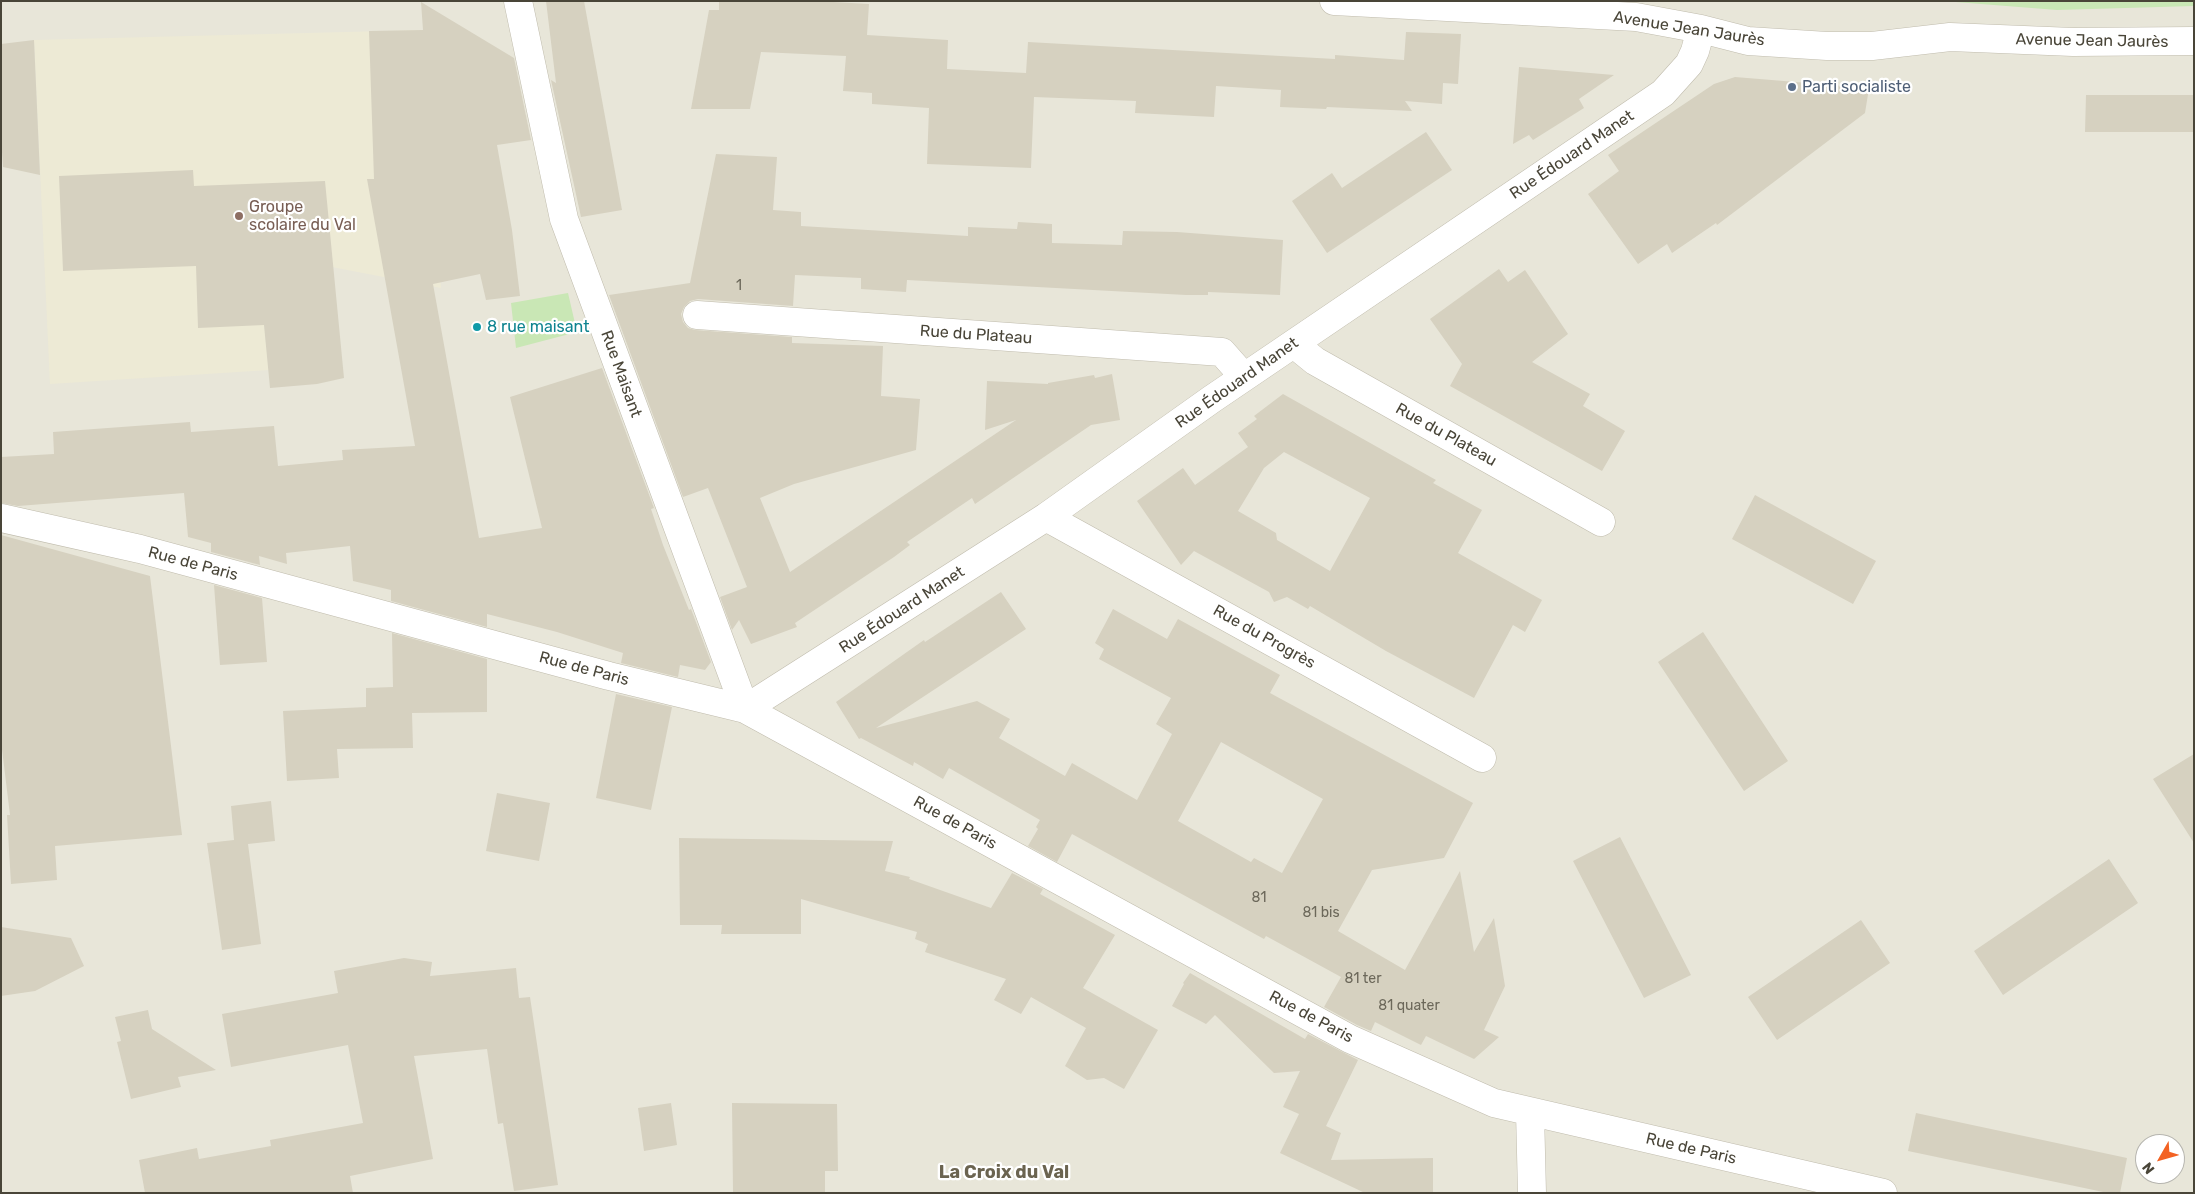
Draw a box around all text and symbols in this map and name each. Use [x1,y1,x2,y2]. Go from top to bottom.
street label: Avenue Jean Jaurès [1612,8,1766,50]
street label: Avenue Jean Jaurès [2015,30,2169,52]
place label: Parti socialiste [1802,77,1911,97]
marker: Parti socialiste [1786,81,1798,93]
street label: Rue Édouard Manet [1506,106,1638,204]
place label: Groupe scolaire du Val [249,197,356,235]
marker: Groupe scolaire du Val [233,210,245,222]
house number: 1 [736,278,742,294]
place label: 8 rue maisant [487,317,589,337]
marker: 8 rue maisant [471,321,483,333]
street label: Rue du Plateau [919,321,1033,349]
street label: Rue Maisant [596,328,646,420]
street label: Rue Édouard Manet [1172,333,1302,433]
street label: Rue du Plateau [1392,399,1500,471]
street label: Rue de Paris [146,543,240,585]
street label: Rue Édouard Manet [836,562,968,658]
street label: Rue du Progrès [1209,601,1319,673]
street label: Rue de Paris [537,648,631,690]
street label: Rue de Paris [910,792,1000,854]
house number: 81 [1252,890,1266,906]
house number: 81 bis [1302,905,1340,921]
house number: 81 ter [1345,971,1381,987]
street label: Rue de Paris [1266,987,1356,1047]
house number: 81 quater [1378,998,1440,1014]
street label: Rue de Paris [1644,1129,1738,1169]
north arrow [2135,1134,2185,1184]
text: N [2139,1159,2158,1177]
district label: La Croix du Val [939,1162,1069,1184]

